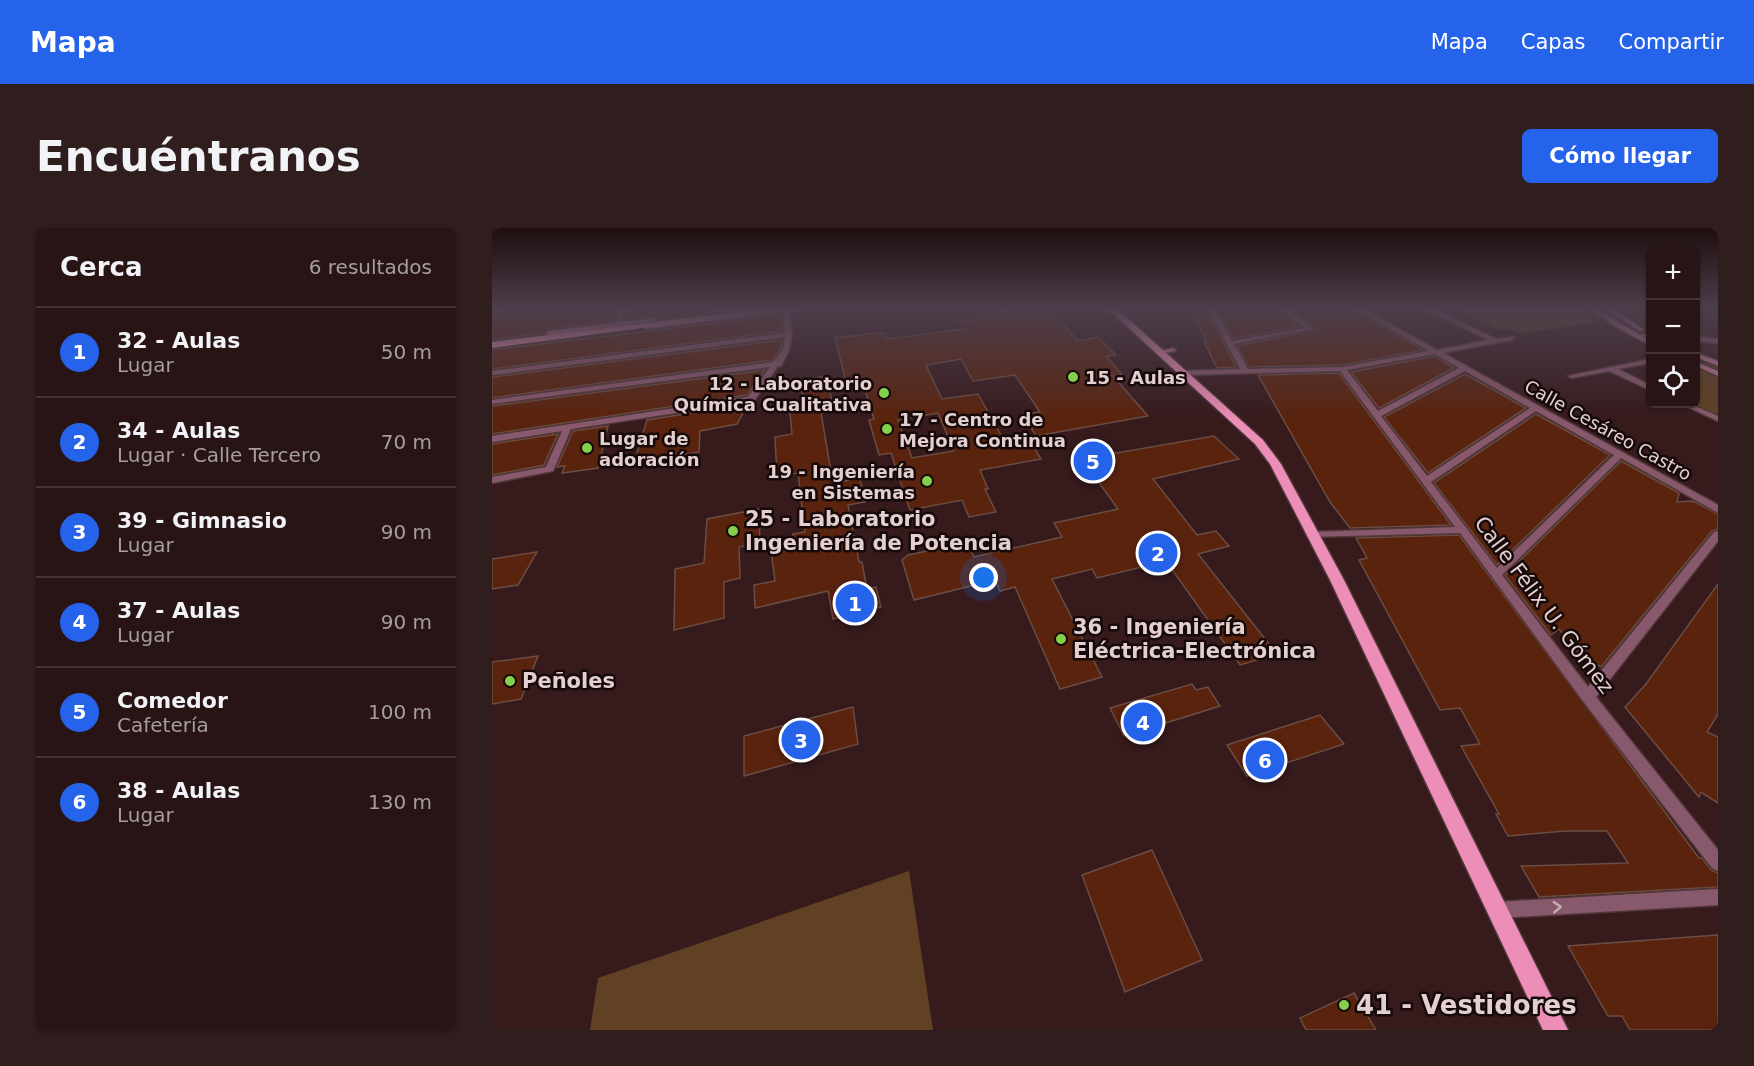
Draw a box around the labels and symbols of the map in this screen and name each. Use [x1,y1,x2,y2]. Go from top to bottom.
place label: 15 - Aulas [1085,367,1186,388]
marker: 15 - Aulas [1066,370,1080,384]
place label: 12 - Laboratorio Química Cualitativa [674,373,872,415]
street label: Calle Cesáreo Castro [1521,375,1695,485]
marker: 12 - Laboratorio Química Cualitativa [877,386,891,400]
place label: 17 - Centro de Mejora Continua [899,409,1066,451]
marker: 17 - Centro de Mejora Continua [880,422,894,436]
place label: Lugar de adoración [599,428,699,470]
pin: 5 [1074,438,1112,484]
marker: Lugar de adoración [580,441,594,455]
place label: 19 - Ingeniería en Sistemas [767,461,915,503]
marker: 19 - Ingeniería en Sistemas [920,474,934,488]
place label: 25 - Laboratorio Ingeniería de Potencia [745,507,1012,555]
street label: Calle Félix U. Gómez [1470,512,1618,698]
marker: 25 - Laboratorio Ingeniería de Potencia [726,524,740,538]
pin: 2 [1138,530,1178,576]
your location [969,563,998,592]
pin: 1 [836,580,874,626]
place label: 36 - Ingeniería Eléctrica-Electrónica [1073,615,1316,663]
marker: 36 - Ingeniería Eléctrica-Electrónica [1054,632,1068,646]
place label: Peñoles [522,669,615,693]
marker: Peñoles [503,674,517,688]
pin: 4 [1124,700,1162,744]
pin: 3 [782,718,820,762]
pin: 6 [1246,738,1284,782]
one-way arrow [1552,900,1561,913]
place label: 41 - Vestidores [1356,990,1577,1020]
marker: 41 - Vestidores [1337,998,1351,1012]

